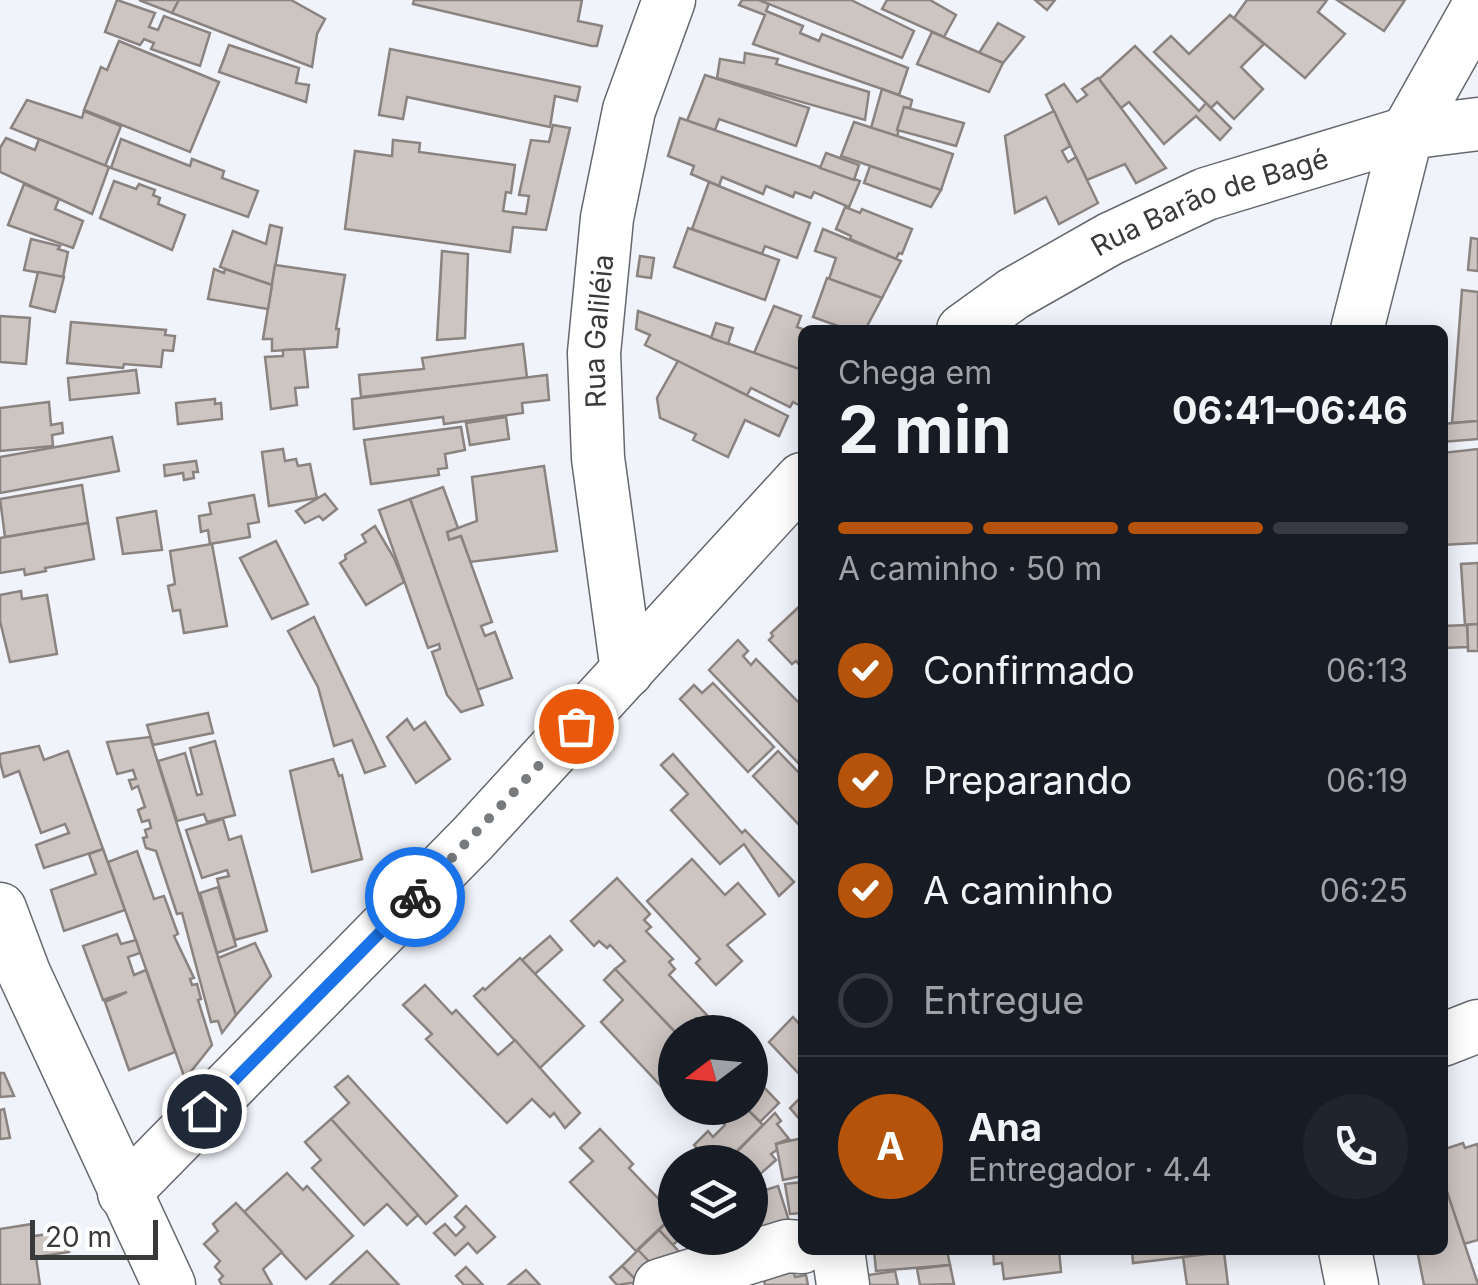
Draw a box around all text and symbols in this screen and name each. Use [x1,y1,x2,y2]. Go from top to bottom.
street label: Rua Barão de Bagé [1085,141,1332,263]
street label: Rua Galiléia [577,253,620,409]
text: Chega em [838,353,992,392]
text: 06:41–06:46 [1172,387,1408,433]
text: 2 min [838,390,1012,469]
text: A caminho · 50 m [838,549,1102,588]
icon: check [838,643,893,698]
text: Confirmado [923,647,1135,693]
text: 06:13 [1326,651,1408,690]
pin [534,684,619,769]
icon: bag [549,699,604,754]
icon: check [838,753,893,808]
text: Preparando [923,757,1132,803]
text: 06:19 [1326,761,1408,800]
courier [365,847,465,947]
icon: check [838,863,893,918]
text: A caminho [923,867,1114,913]
icon: bike [388,870,443,925]
text: 06:25 [1320,871,1408,910]
text: Entregue [923,977,1084,1023]
north arrow [658,1015,768,1125]
map controls [658,1015,768,1255]
pin [162,1069,247,1154]
icon: home [177,1084,232,1139]
button: phone [1303,1094,1408,1199]
text: Ana [968,1104,1042,1150]
text: A [876,1123,905,1169]
button: layers [658,1145,768,1255]
text: Entregador · 4.4 [968,1150,1212,1189]
scale bar [30,1215,158,1260]
text: 20 m [45,1220,112,1254]

